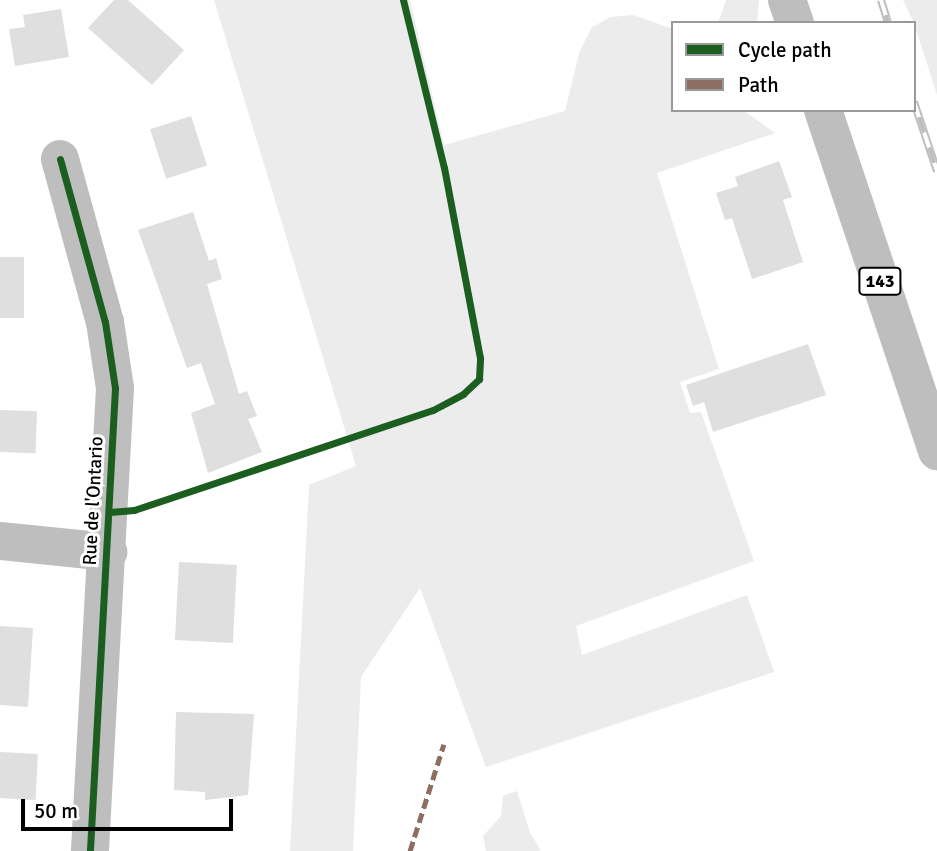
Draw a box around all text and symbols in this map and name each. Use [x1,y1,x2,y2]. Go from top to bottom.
legend [671,21,916,112]
text: Cycle path [738,37,832,63]
text: Path [738,72,779,98]
road number: 143 [857,267,903,296]
street label: Rue de l'Ontario [79,436,109,566]
scale bar [24,784,236,828]
text: 50 m [34,798,78,824]

